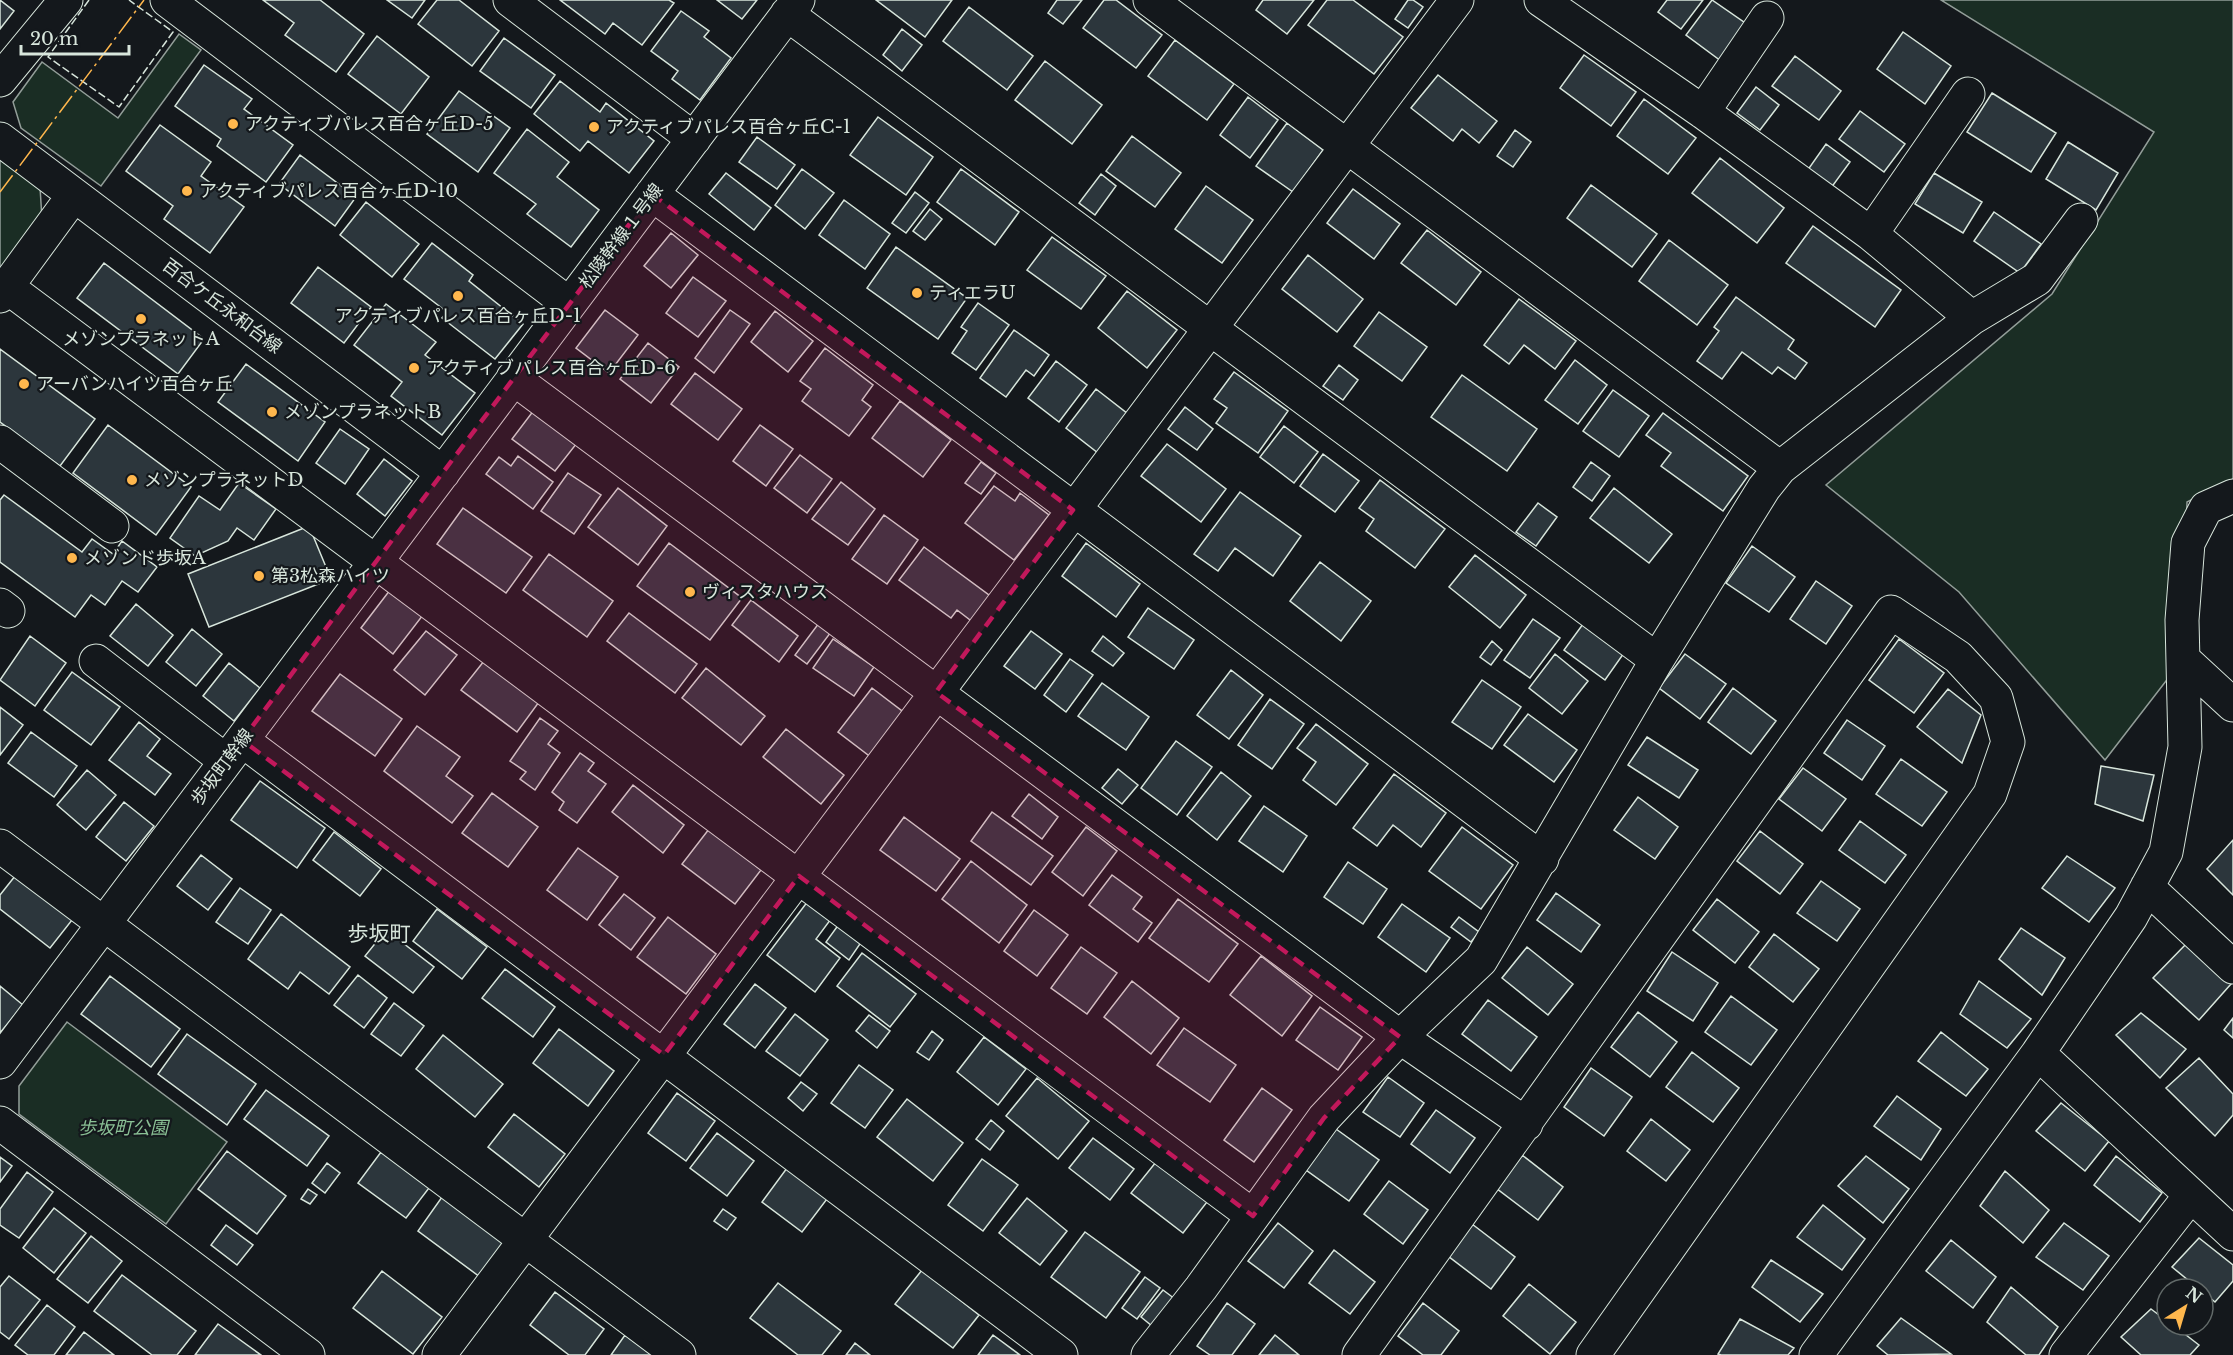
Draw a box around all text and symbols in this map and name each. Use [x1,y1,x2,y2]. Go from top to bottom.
scale bar [21,18,129,56]
text: 20 m [30,28,78,50]
place label: アクティブパレス百合ヶ丘D-5 [245,113,494,135]
place label: アクティブパレス百合ヶ丘C-1 [606,116,851,138]
marker: アクティブパレス百合ヶ丘D-5 [226,117,240,131]
marker: アクティブパレス百合ヶ丘C-1 [587,120,601,134]
street label: 松陵幹線１号線 [574,179,668,293]
place label: アクティブパレス百合ヶ丘D-10 [199,180,458,202]
marker: アクティブパレス百合ヶ丘D-10 [180,184,194,198]
street label: 百合ケ丘永和台線 [158,254,286,358]
place label: ティエラU [929,282,1015,304]
marker: ティエラU [910,286,924,300]
marker: アクティブパレス百合ヶ丘D-1 [451,289,465,303]
place label: アクティブパレス百合ヶ丘D-1 [335,305,581,327]
marker: メゾンプラネットA [134,312,148,326]
place label: メゾンプラネットA [62,328,221,350]
place label: アクティブパレス百合ヶ丘D-6 [426,357,676,379]
marker: アクティブパレス百合ヶ丘D-6 [407,361,421,375]
place label: アーバンハイツ百合ヶ丘 [36,373,233,395]
marker: アーバンハイツ百合ヶ丘 [17,377,31,391]
place label: メゾンプラネットB [284,401,441,423]
marker: メゾンプラネットB [265,405,279,419]
place label: メゾンプラネットD [144,469,303,491]
marker: メゾンプラネットD [125,473,139,487]
place label: メゾンド歩坂A [84,547,207,569]
marker: メゾンド歩坂A [65,551,79,565]
place label: 第3松森ハイツ [271,565,390,587]
marker: 第3松森ハイツ [252,569,266,583]
place label: ヴィスタハウス [702,581,828,603]
marker: ヴィスタハウス [683,585,697,599]
street label: 歩坂町幹線 [186,724,258,810]
district label: 歩坂町 [348,921,411,947]
park label: 歩坂町公園 [78,1117,171,1139]
north arrow [2155,1277,2215,1337]
text: N [2182,1283,2206,1308]

